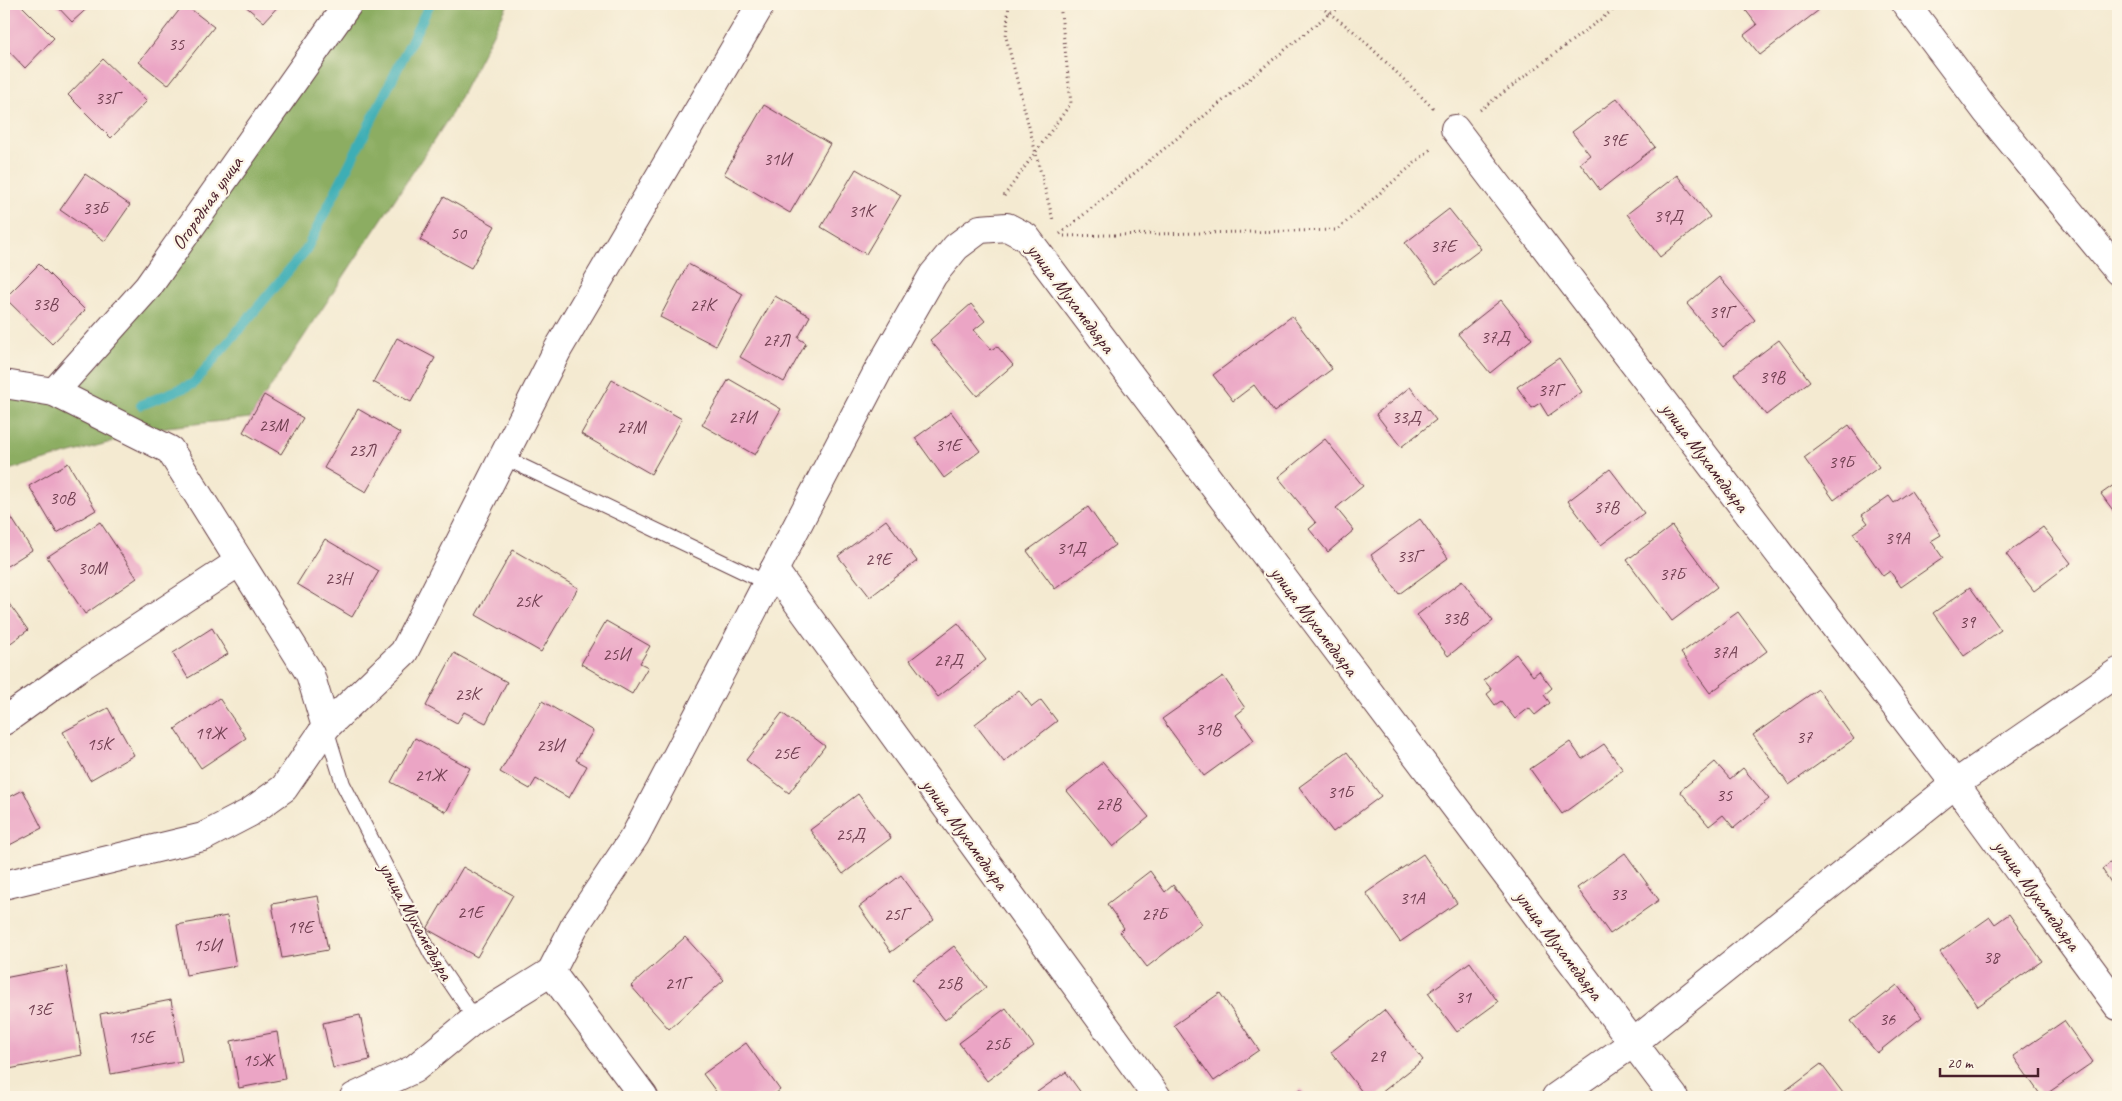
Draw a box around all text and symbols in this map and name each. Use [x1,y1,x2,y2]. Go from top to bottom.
house number: 35 [168,33,185,55]
house number: 33Г [95,87,123,109]
house number: 39Е [1601,129,1629,151]
house number: 31И [763,148,793,170]
street label: Огородная улица [166,150,249,255]
house number: 33Б [82,197,111,219]
house number: 31К [848,200,878,222]
house number: 39Д [1653,205,1685,227]
house number: 50 [450,222,468,244]
house number: 37Е [1430,235,1458,257]
street label: улица Мухамедьяра [1021,237,1122,360]
house number: 33В [32,293,59,315]
house number: 27К [689,294,719,316]
house number: 39Г [1709,301,1737,323]
house number: 37Д [1480,326,1512,348]
house number: 27Л [762,329,792,351]
house number: 39В [1759,366,1786,388]
house number: 37Г [1538,379,1566,401]
street label: улица Мухамедьяра [1655,396,1756,519]
house number: 27И [728,406,758,428]
house number: 33Д [1391,406,1423,428]
house number: 23М [258,414,290,436]
house number: 27М [616,416,648,438]
house number: 31Е [935,434,963,456]
house number: 23Л [348,439,378,461]
house number: 39Б [1828,451,1857,473]
house number: 30В [49,487,76,509]
house number: 37В [1593,496,1620,518]
house number: 39А [1884,527,1911,549]
house number: 31Д [1056,537,1088,559]
house number: 33Г [1397,545,1425,567]
house number: 29Е [865,548,893,570]
house number: 30М [77,557,109,579]
street label: улица Мухамедьяра [1264,560,1365,683]
house number: 37Б [1659,563,1688,585]
house number: 23Н [325,567,354,589]
house number: 25К [514,590,544,612]
house number: 33В [1442,607,1469,629]
house number: 39 [1959,611,1977,633]
house number: 37А [1711,641,1738,663]
house number: 25И [602,643,632,665]
house number: 27Д [933,649,965,671]
house number: 23К [454,683,484,705]
house number: 31В [1195,718,1222,740]
house number: 19Ж [194,722,228,744]
house number: 37 [1796,726,1813,748]
house number: 15К [86,733,116,755]
house number: 23И [536,734,566,756]
house number: 25Е [773,742,801,764]
house number: 21Ж [414,764,448,786]
street label: улица Мухамедьяра [916,773,1015,896]
house number: 31Б [1327,781,1356,803]
house number: 35 [1716,784,1733,806]
house number: 27В [1095,793,1122,815]
house number: 25Д [835,823,867,845]
street label: улица Мухамедьяра [1988,834,2087,957]
street label: улица Мухамедьяра [373,857,460,986]
house number: 33 [1610,883,1628,905]
street label: улица Мухамедьяра [1509,884,1610,1007]
house number: 31А [1399,887,1426,909]
house number: 21Е [457,901,485,923]
house number: 25Г [884,903,912,925]
house number: 27Б [1141,903,1170,925]
house number: 19Е [287,916,315,938]
house number: 15И [193,934,223,956]
house number: 38 [1983,946,2001,968]
house number: 21Г [665,972,693,994]
house number: 25В [936,972,963,994]
house number: 31 [1455,986,1472,1008]
house number: 13Е [26,998,54,1020]
house number: 36 [1879,1008,1896,1030]
house number: 15Е [128,1026,156,1048]
house number: 25Б [984,1033,1013,1055]
house number: 29 [1369,1045,1387,1067]
scale bar [1940,1046,2037,1078]
house number: 15Ж [242,1049,276,1071]
text: 20 m [1947,1054,1974,1073]

